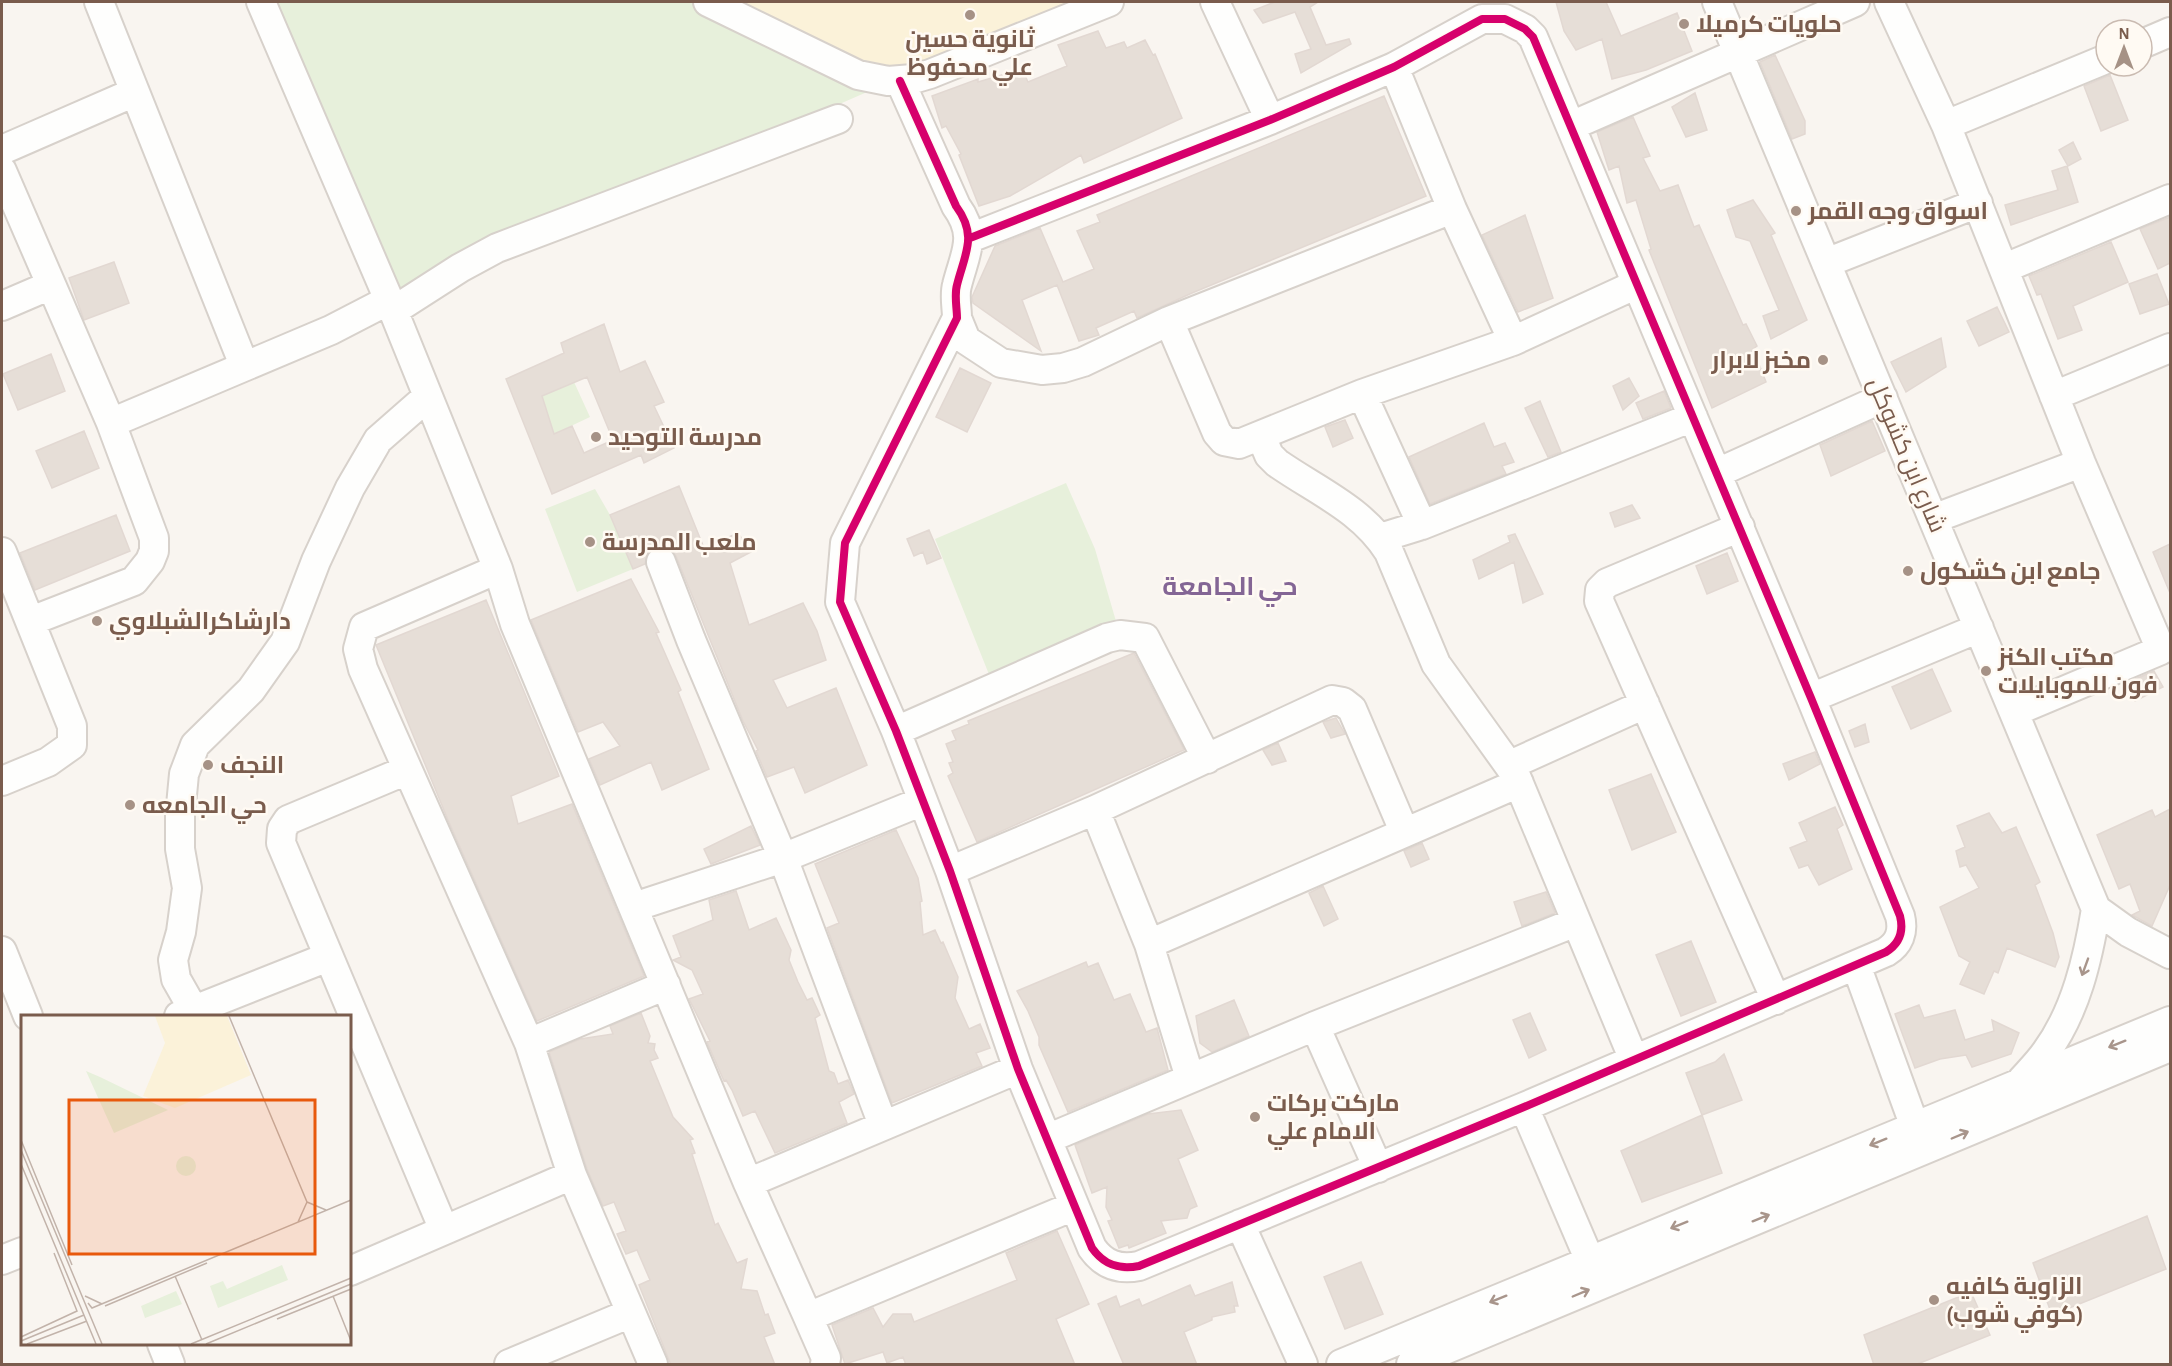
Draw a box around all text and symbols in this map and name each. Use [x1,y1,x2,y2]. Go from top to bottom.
marker: ثانوية حسين علي محفوظ [963,8,977,22]
place label: حلويات كرميلا [1696,13,1842,38]
marker: حلويات كرميلا [1677,17,1691,31]
north arrow [2094,18,2154,78]
place label: ثانوية حسين علي محفوظ [905,26,1036,86]
text: N [2118,26,2130,42]
place label: اسواق وجه القمر [1807,200,1988,225]
marker: اسواق وجه القمر [1789,204,1803,218]
place label: مخبز لابرار [1711,349,1811,374]
marker: مخبز لابرار [1816,353,1830,367]
street label: شارع ابن كشوكل [1860,374,1950,537]
place label: مدرسة التوحيد [608,426,762,451]
marker: مدرسة التوحيد [589,430,603,444]
place label: ملعب المدرسة [602,531,757,556]
marker: ملعب المدرسة [583,535,597,549]
place label: جامع ابن كشكول [1920,558,2101,587]
marker: جامع ابن كشكول [1901,564,1915,578]
district label: حي الجامعة [1162,574,1298,607]
place label: دارشاكرالشبلاوي [109,608,291,640]
marker: دارشاكرالشبلاوي [90,614,104,628]
place label: مكتب الكنز فون للموبايلات [1997,646,2158,699]
marker: مكتب الكنز فون للموبايلات [1979,664,1993,678]
place label: النجف [220,754,284,778]
marker: النجف [201,758,215,772]
place label: حي الجامعه [142,794,267,824]
marker: حي الجامعه [123,798,137,812]
one-way arrow [2078,957,2089,975]
inset map [21,1015,351,1345]
one-way arrow [2108,1039,2126,1050]
place label: ماركت بركات الامام علي [1267,1092,1400,1150]
marker: ماركت بركات الامام علي [1248,1110,1262,1124]
one-way arrow [1951,1129,1969,1140]
one-way arrow [1869,1137,1888,1148]
one-way arrow [1751,1212,1770,1223]
one-way arrow [1670,1220,1688,1231]
place label: الزاوية كافيه (كوفي شوب) [1946,1275,2084,1333]
one-way arrow [1571,1287,1590,1298]
marker: الزاوية كافيه (كوفي شوب) [1927,1293,1941,1307]
one-way arrow [1490,1294,1508,1305]

